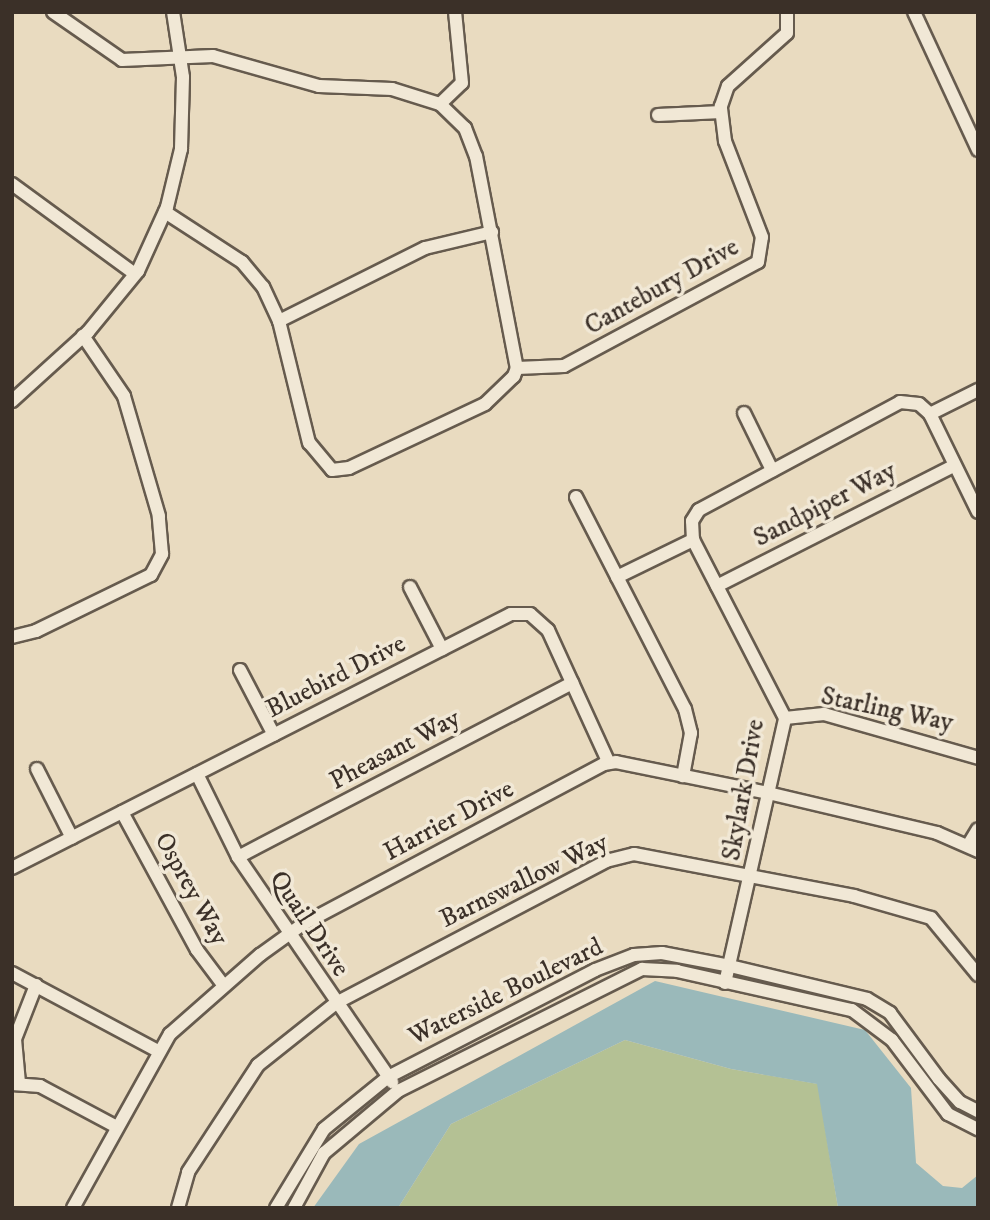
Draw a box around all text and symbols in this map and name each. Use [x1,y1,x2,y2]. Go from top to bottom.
street label: Cantebury Drive [580,232,744,342]
street label: Sandpiper Way [749,456,901,554]
street label: Bluebird Drive [261,629,411,725]
street label: Starling Way [818,681,956,739]
street label: Pheasant Way [325,703,465,797]
street label: Skylark Drive [716,717,772,863]
street label: Harrier Drive [379,774,519,868]
street label: Osprey Way [147,827,235,951]
street label: Barnswallow Way [435,827,613,935]
street label: Quail Drive [262,865,356,983]
street label: Waterside Boulevard [404,932,608,1052]

